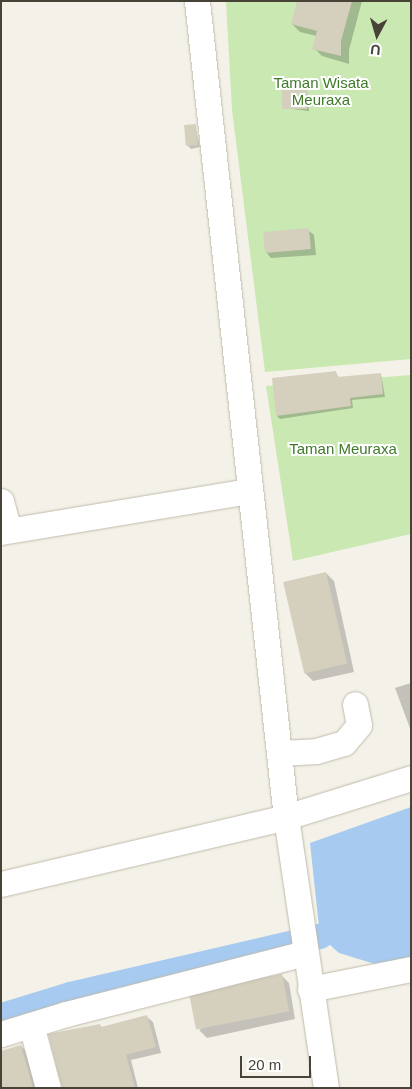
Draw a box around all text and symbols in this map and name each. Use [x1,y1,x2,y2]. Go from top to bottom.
north arrow [352,10,402,60]
text: U [370,41,381,58]
park label: Taman Wisata Meuraxa [273,73,369,108]
park label: Taman Meuraxa [289,440,397,458]
scale bar [242,1046,313,1078]
text: 20 m [248,1056,281,1073]

